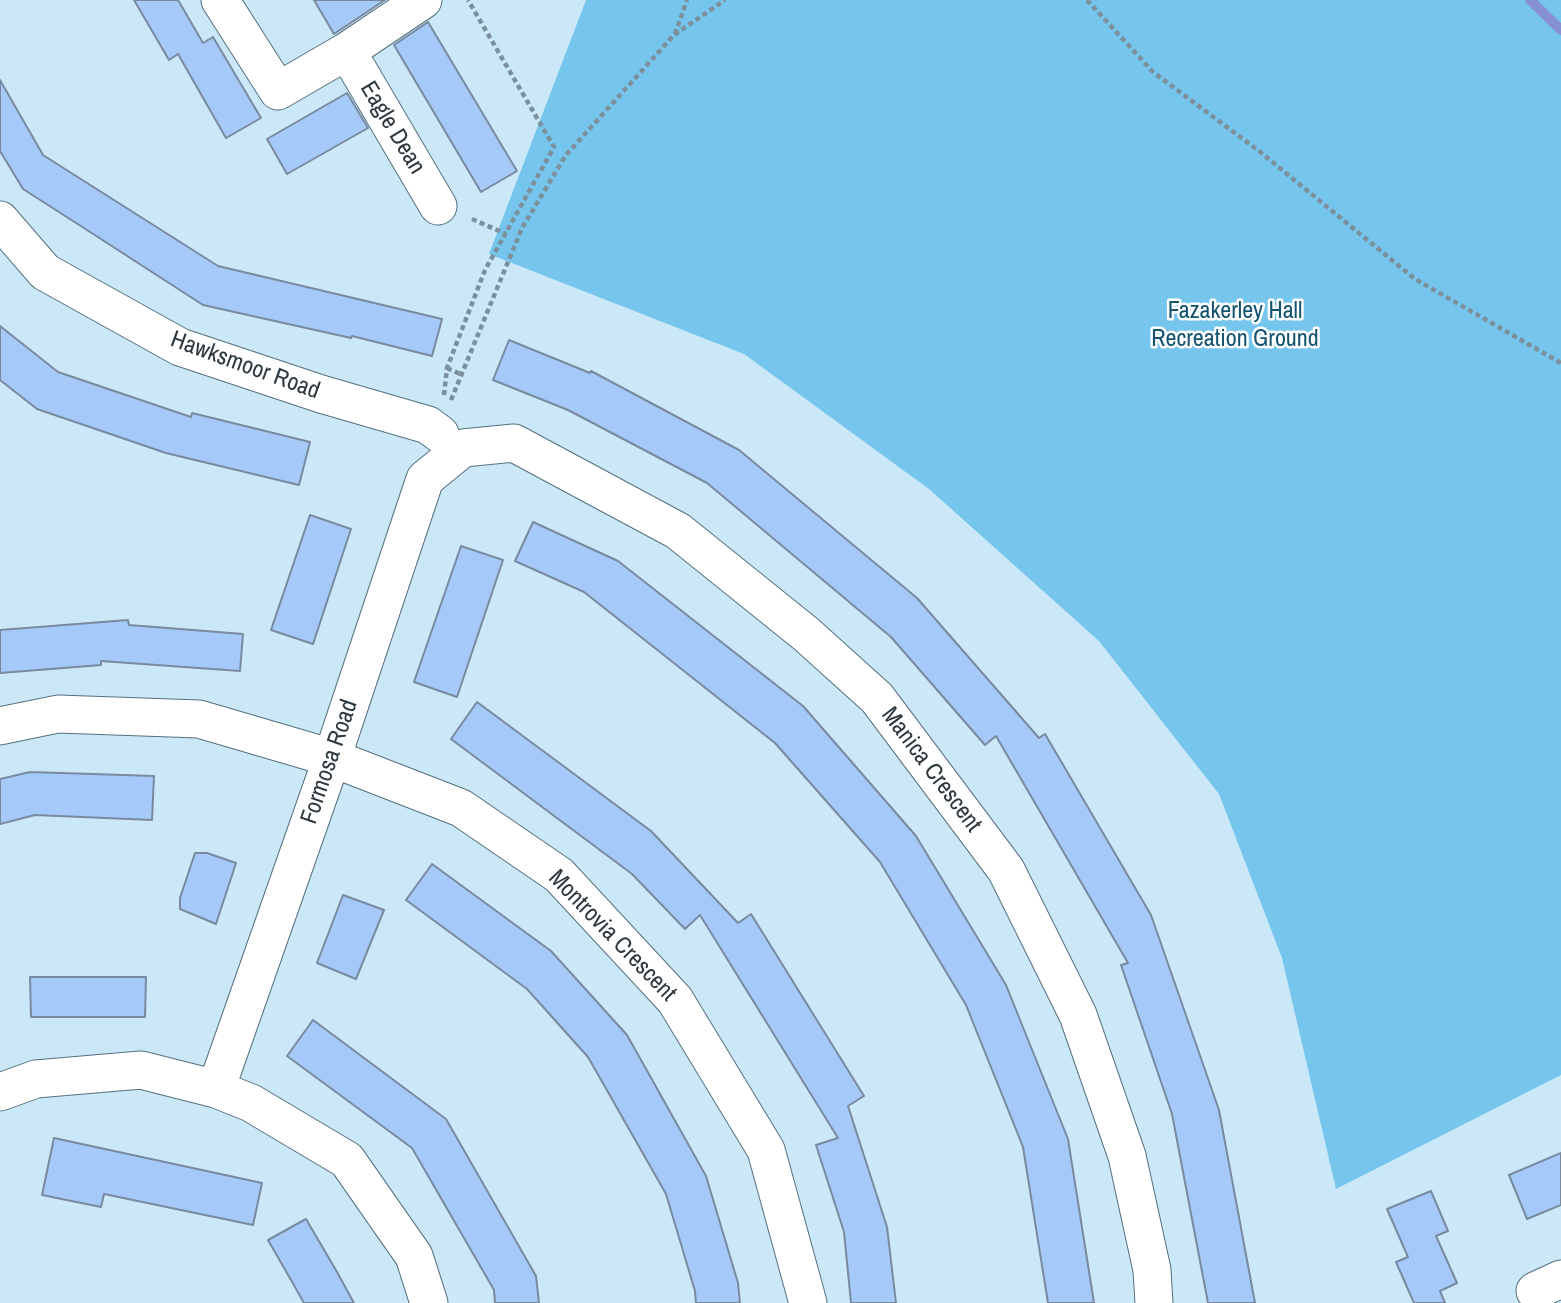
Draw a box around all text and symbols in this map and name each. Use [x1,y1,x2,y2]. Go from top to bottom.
street label: Eagle Dean [353,77,431,179]
park label: Fazakerley Hall Recreation Ground [1151,298,1319,354]
street label: Hawksmoor Road [167,326,323,406]
street label: Formosa Road [295,696,365,828]
street label: Manica Crescent [875,702,987,838]
street label: Montrovia Crescent [542,864,682,1008]

